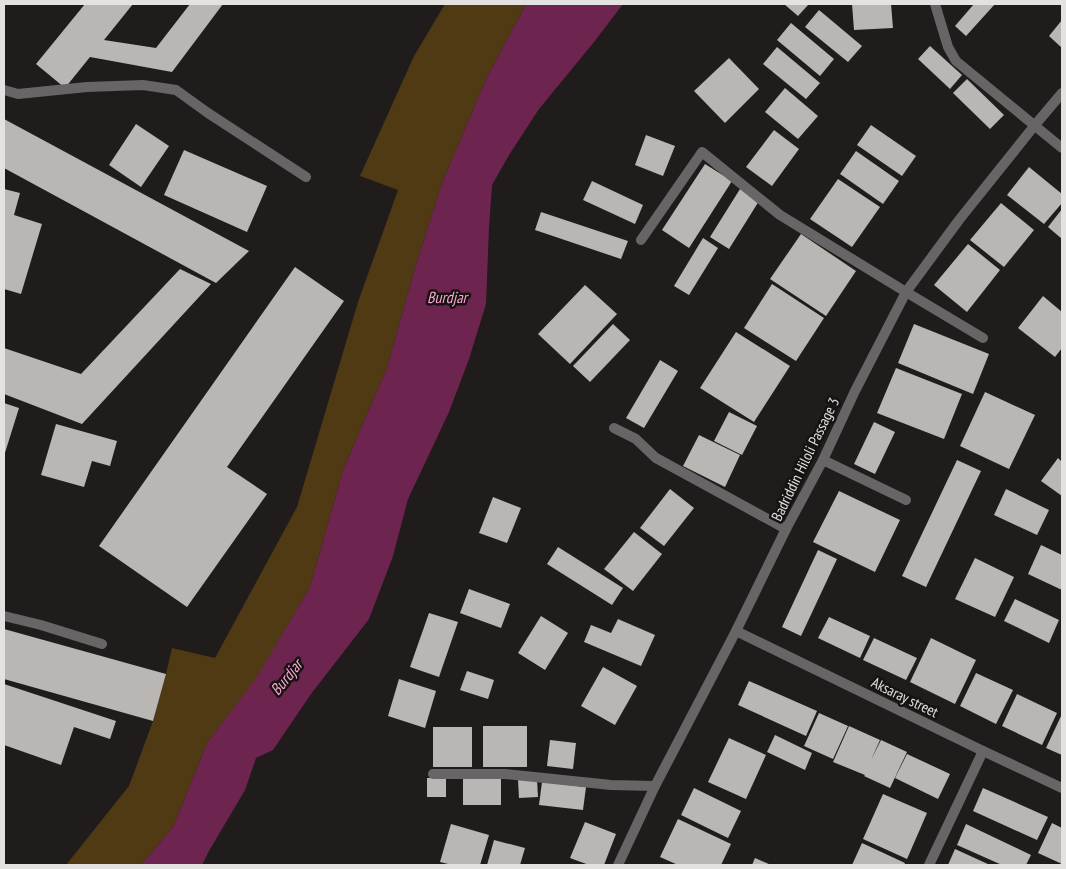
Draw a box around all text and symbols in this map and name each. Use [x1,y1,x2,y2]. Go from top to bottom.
water label: Burdjar [427,287,470,307]
street label: Badriddin Hiloli Passage 3 [767,394,843,524]
water label: Burdjar [266,653,308,699]
street label: Aksaray street [868,673,942,721]

